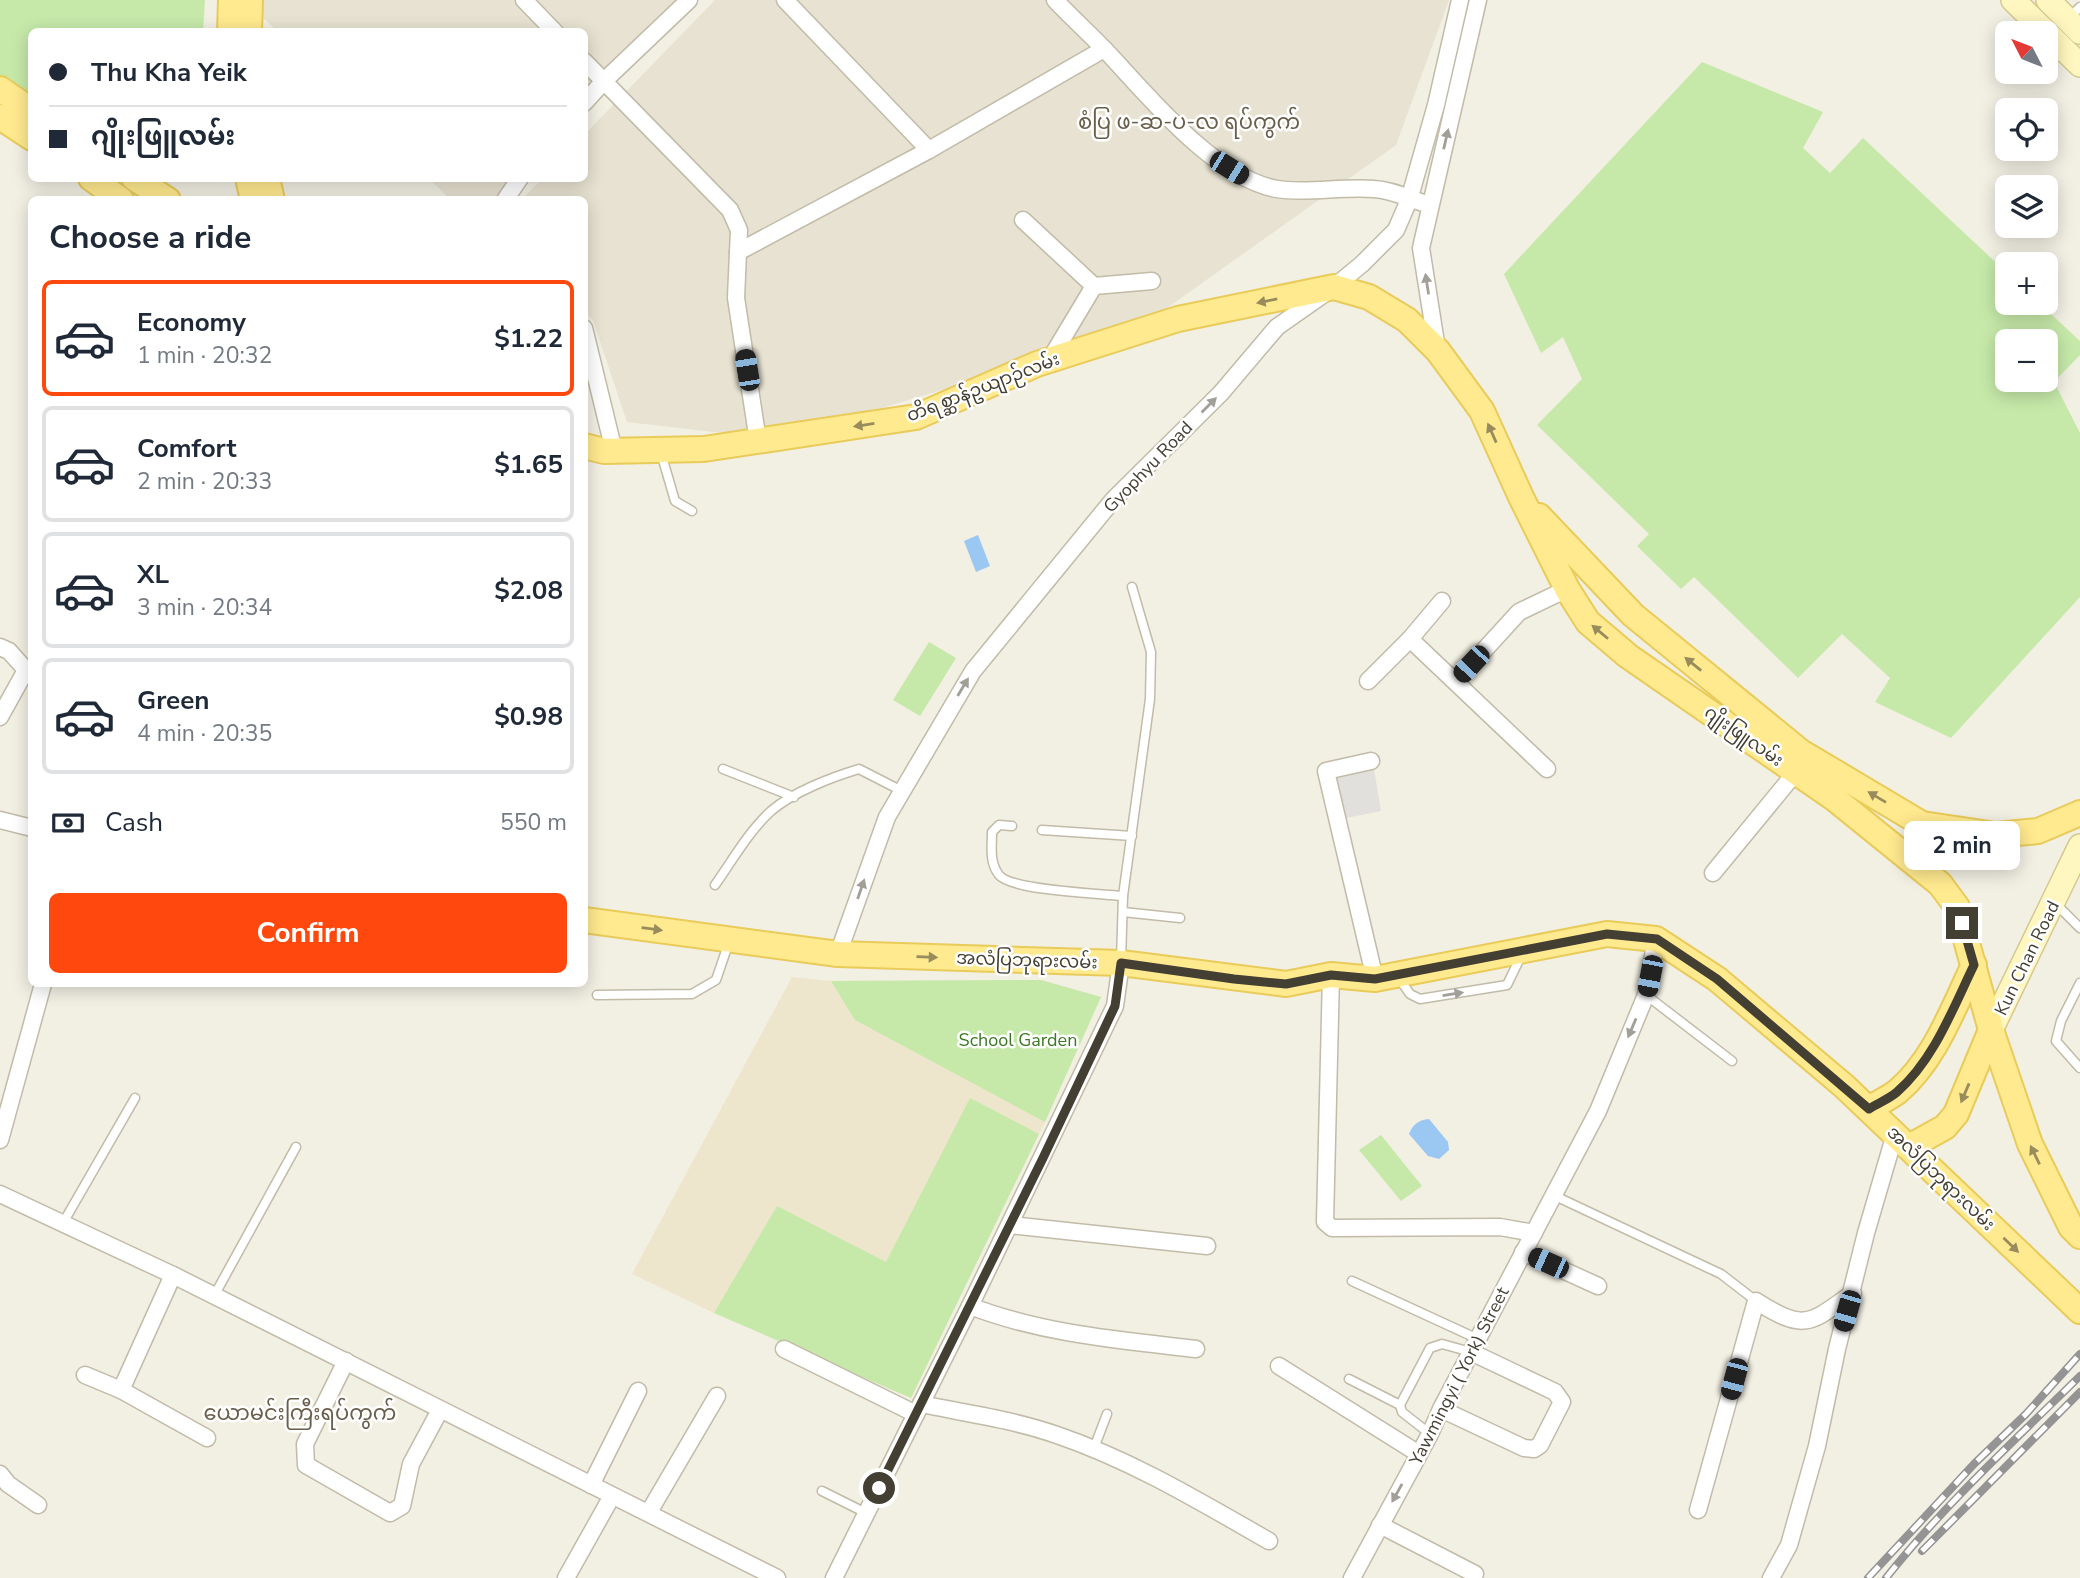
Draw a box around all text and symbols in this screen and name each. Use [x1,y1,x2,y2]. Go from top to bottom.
north arrow [1995,21,2058,84]
map controls [1995,21,2058,392]
text: Thu Kha Yeik [91,55,247,90]
button: locate [1995,98,2058,161]
district label: စံပြ ဖ-ဆ-ပ-လ ရပ်ကွက် [1078,106,1300,139]
text: ဂျိုးဖြူလမ်း [91,119,235,154]
one-way arrow [1440,128,1451,150]
car [1206,148,1253,188]
button: layers [1995,175,2058,238]
text: Choose a ride [49,216,251,259]
button: + [1995,252,2058,315]
one-way arrow [1421,273,1432,295]
one-way arrow [1256,295,1278,306]
text: Economy [137,305,246,340]
icon: car [53,307,116,370]
text: $1.22 [494,321,563,356]
button: − [1995,329,2058,392]
text: 1 min · 20:32 [137,340,272,371]
street label: တိရစ္ဆာန်ဥယျာဉ်လမ်း [902,345,1064,430]
car [734,348,761,392]
one-way arrow [1200,397,1217,414]
street label: Gyophyu Road [1098,416,1198,518]
one-way arrow [853,420,875,431]
one-way arrow [1486,423,1498,443]
text: Comfort [137,431,237,466]
icon: car [53,433,116,496]
text: $1.65 [494,447,563,482]
text: 2 min · 20:33 [137,466,272,497]
text: XL [137,557,169,592]
icon: car [53,559,116,622]
text: $2.08 [494,573,563,608]
text: 3 min · 20:34 [137,592,272,623]
one-way arrow [1591,624,1609,640]
car [1449,641,1494,687]
one-way arrow [1684,657,1702,672]
one-way arrow [957,678,969,697]
text: Green [137,683,210,718]
icon: car [53,685,116,748]
street label: ဂျိုးဖြူလမ်း [1698,698,1789,774]
text: $0.98 [494,699,563,734]
text: 4 min · 20:35 [137,718,272,749]
one-way arrow [1867,791,1886,804]
icon: cash [49,804,87,842]
text: Cash [105,805,163,840]
text: 550 m [500,807,567,838]
callout: 2 min [1904,822,2020,870]
text: 2 min [1932,830,1992,861]
one-way arrow [856,879,867,900]
button: Confirm [49,893,567,973]
street label: Kun Chan Road [1989,897,2065,1019]
route end [1946,907,1978,939]
one-way arrow [641,924,663,935]
street label: အလံပြဘုရားလမ်း [956,945,1098,977]
one-way arrow [916,951,938,962]
car [1636,953,1665,999]
one-way arrow [1442,988,1464,999]
one-way arrow [1627,1018,1638,1039]
park label: School Garden [959,1028,1077,1052]
one-way arrow [1960,1083,1971,1104]
street label: အလံပြဘုရားလမ်း [1880,1120,2001,1238]
one-way arrow [2030,1145,2041,1165]
one-way arrow [2003,1237,2020,1254]
car [1525,1245,1572,1281]
street label: Yawmingyi ( York) Street [1403,1282,1515,1470]
car [1832,1288,1863,1334]
car [1719,1356,1750,1402]
district label: ယောမင်းကြီးရပ်ကွက် [204,1397,396,1430]
route start [863,1472,895,1504]
one-way arrow [1391,1483,1403,1503]

